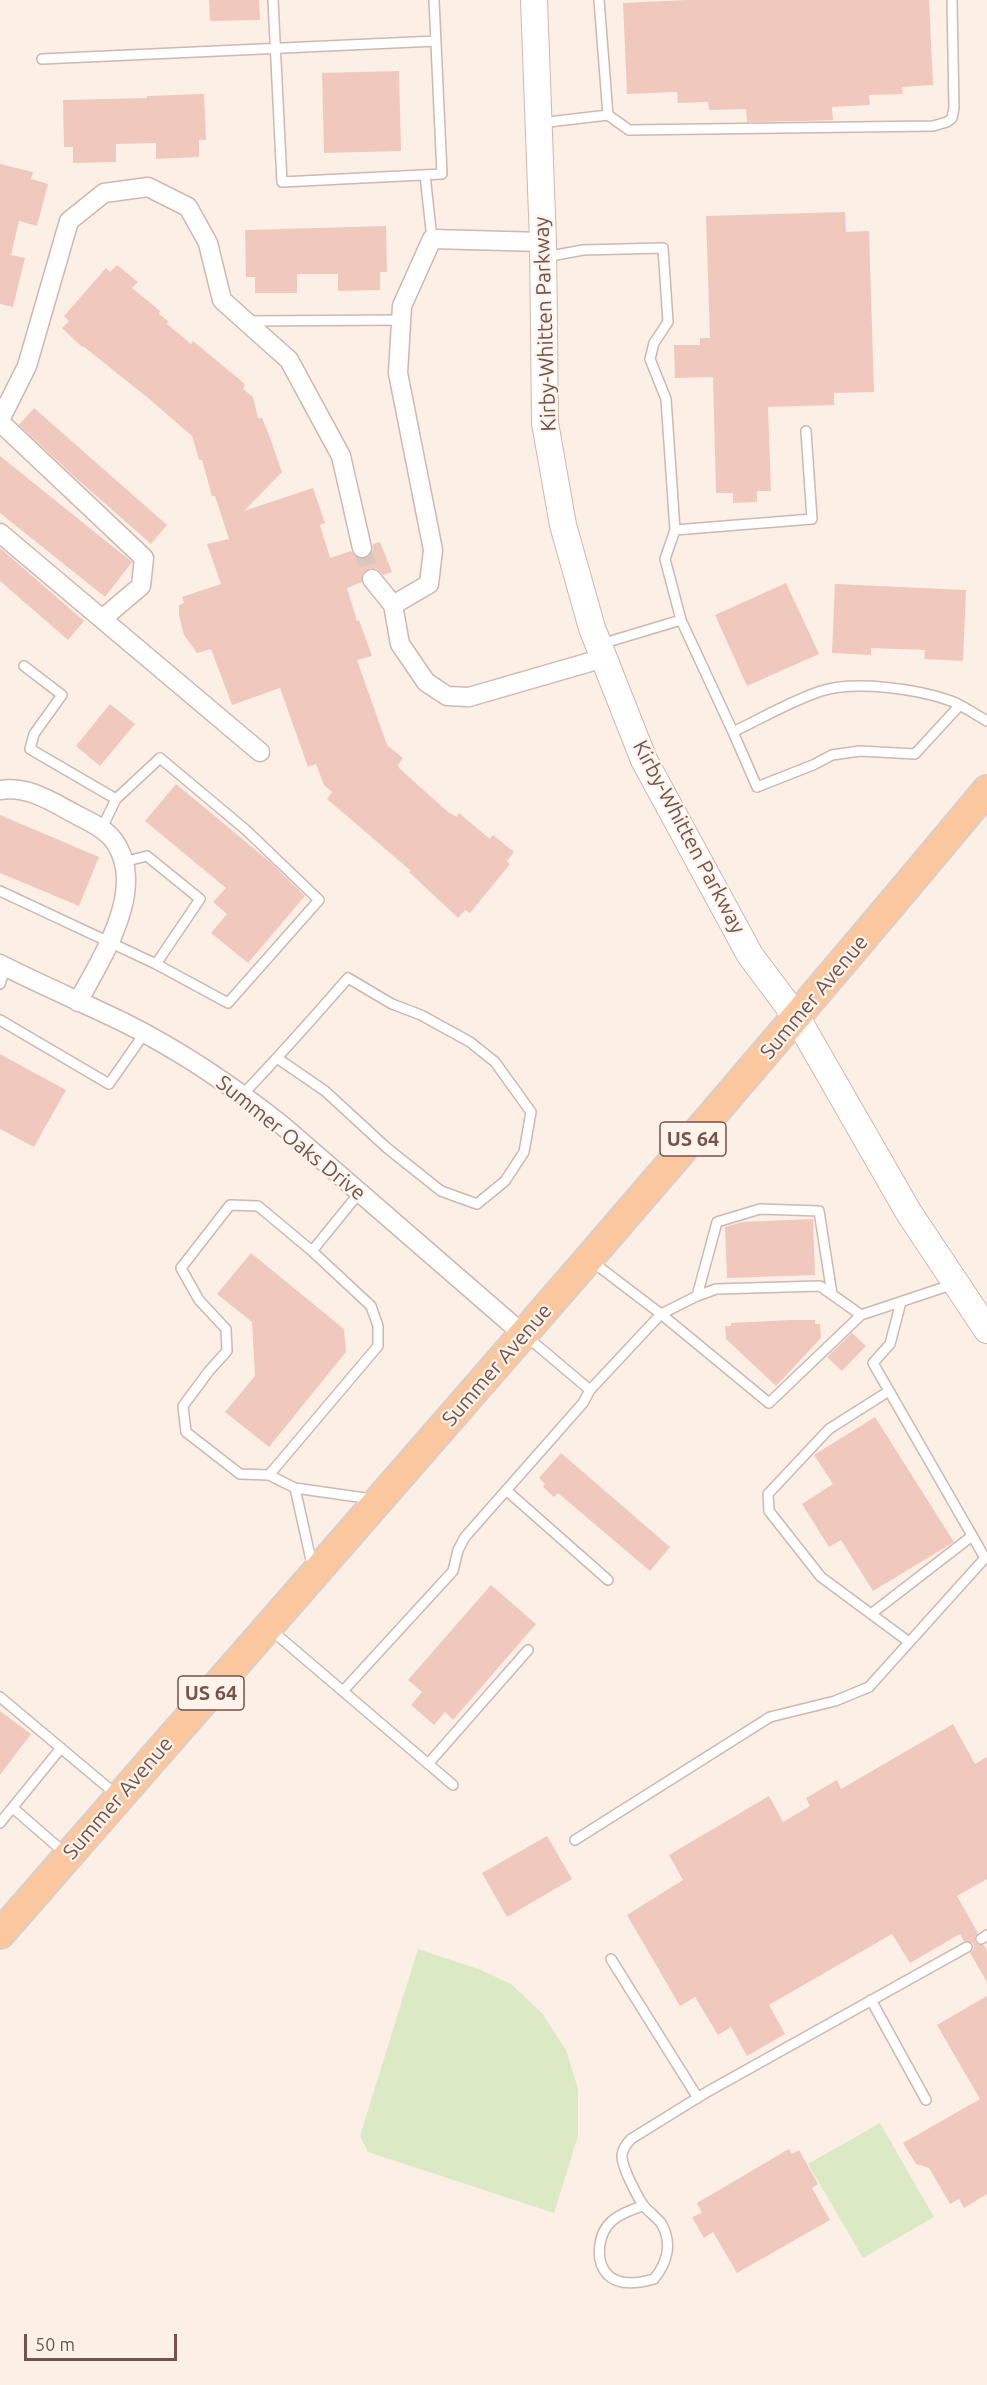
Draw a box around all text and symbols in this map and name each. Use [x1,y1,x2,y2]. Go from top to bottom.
street label: Kirby-Whitten Parkway [529,216,561,432]
street label: Kirby-Whitten Parkway [627,736,751,938]
street label: Summer Avenue [755,930,873,1064]
street label: Summer Oaks Drive [211,1070,371,1206]
road number: US 64 [660,1122,726,1156]
street label: Summer Avenue [437,1298,557,1432]
road number: US 64 [178,1676,244,1710]
street label: Summer Avenue [58,1731,178,1865]
scale bar [27,2322,180,2360]
text: 50 m [35,2334,75,2354]

